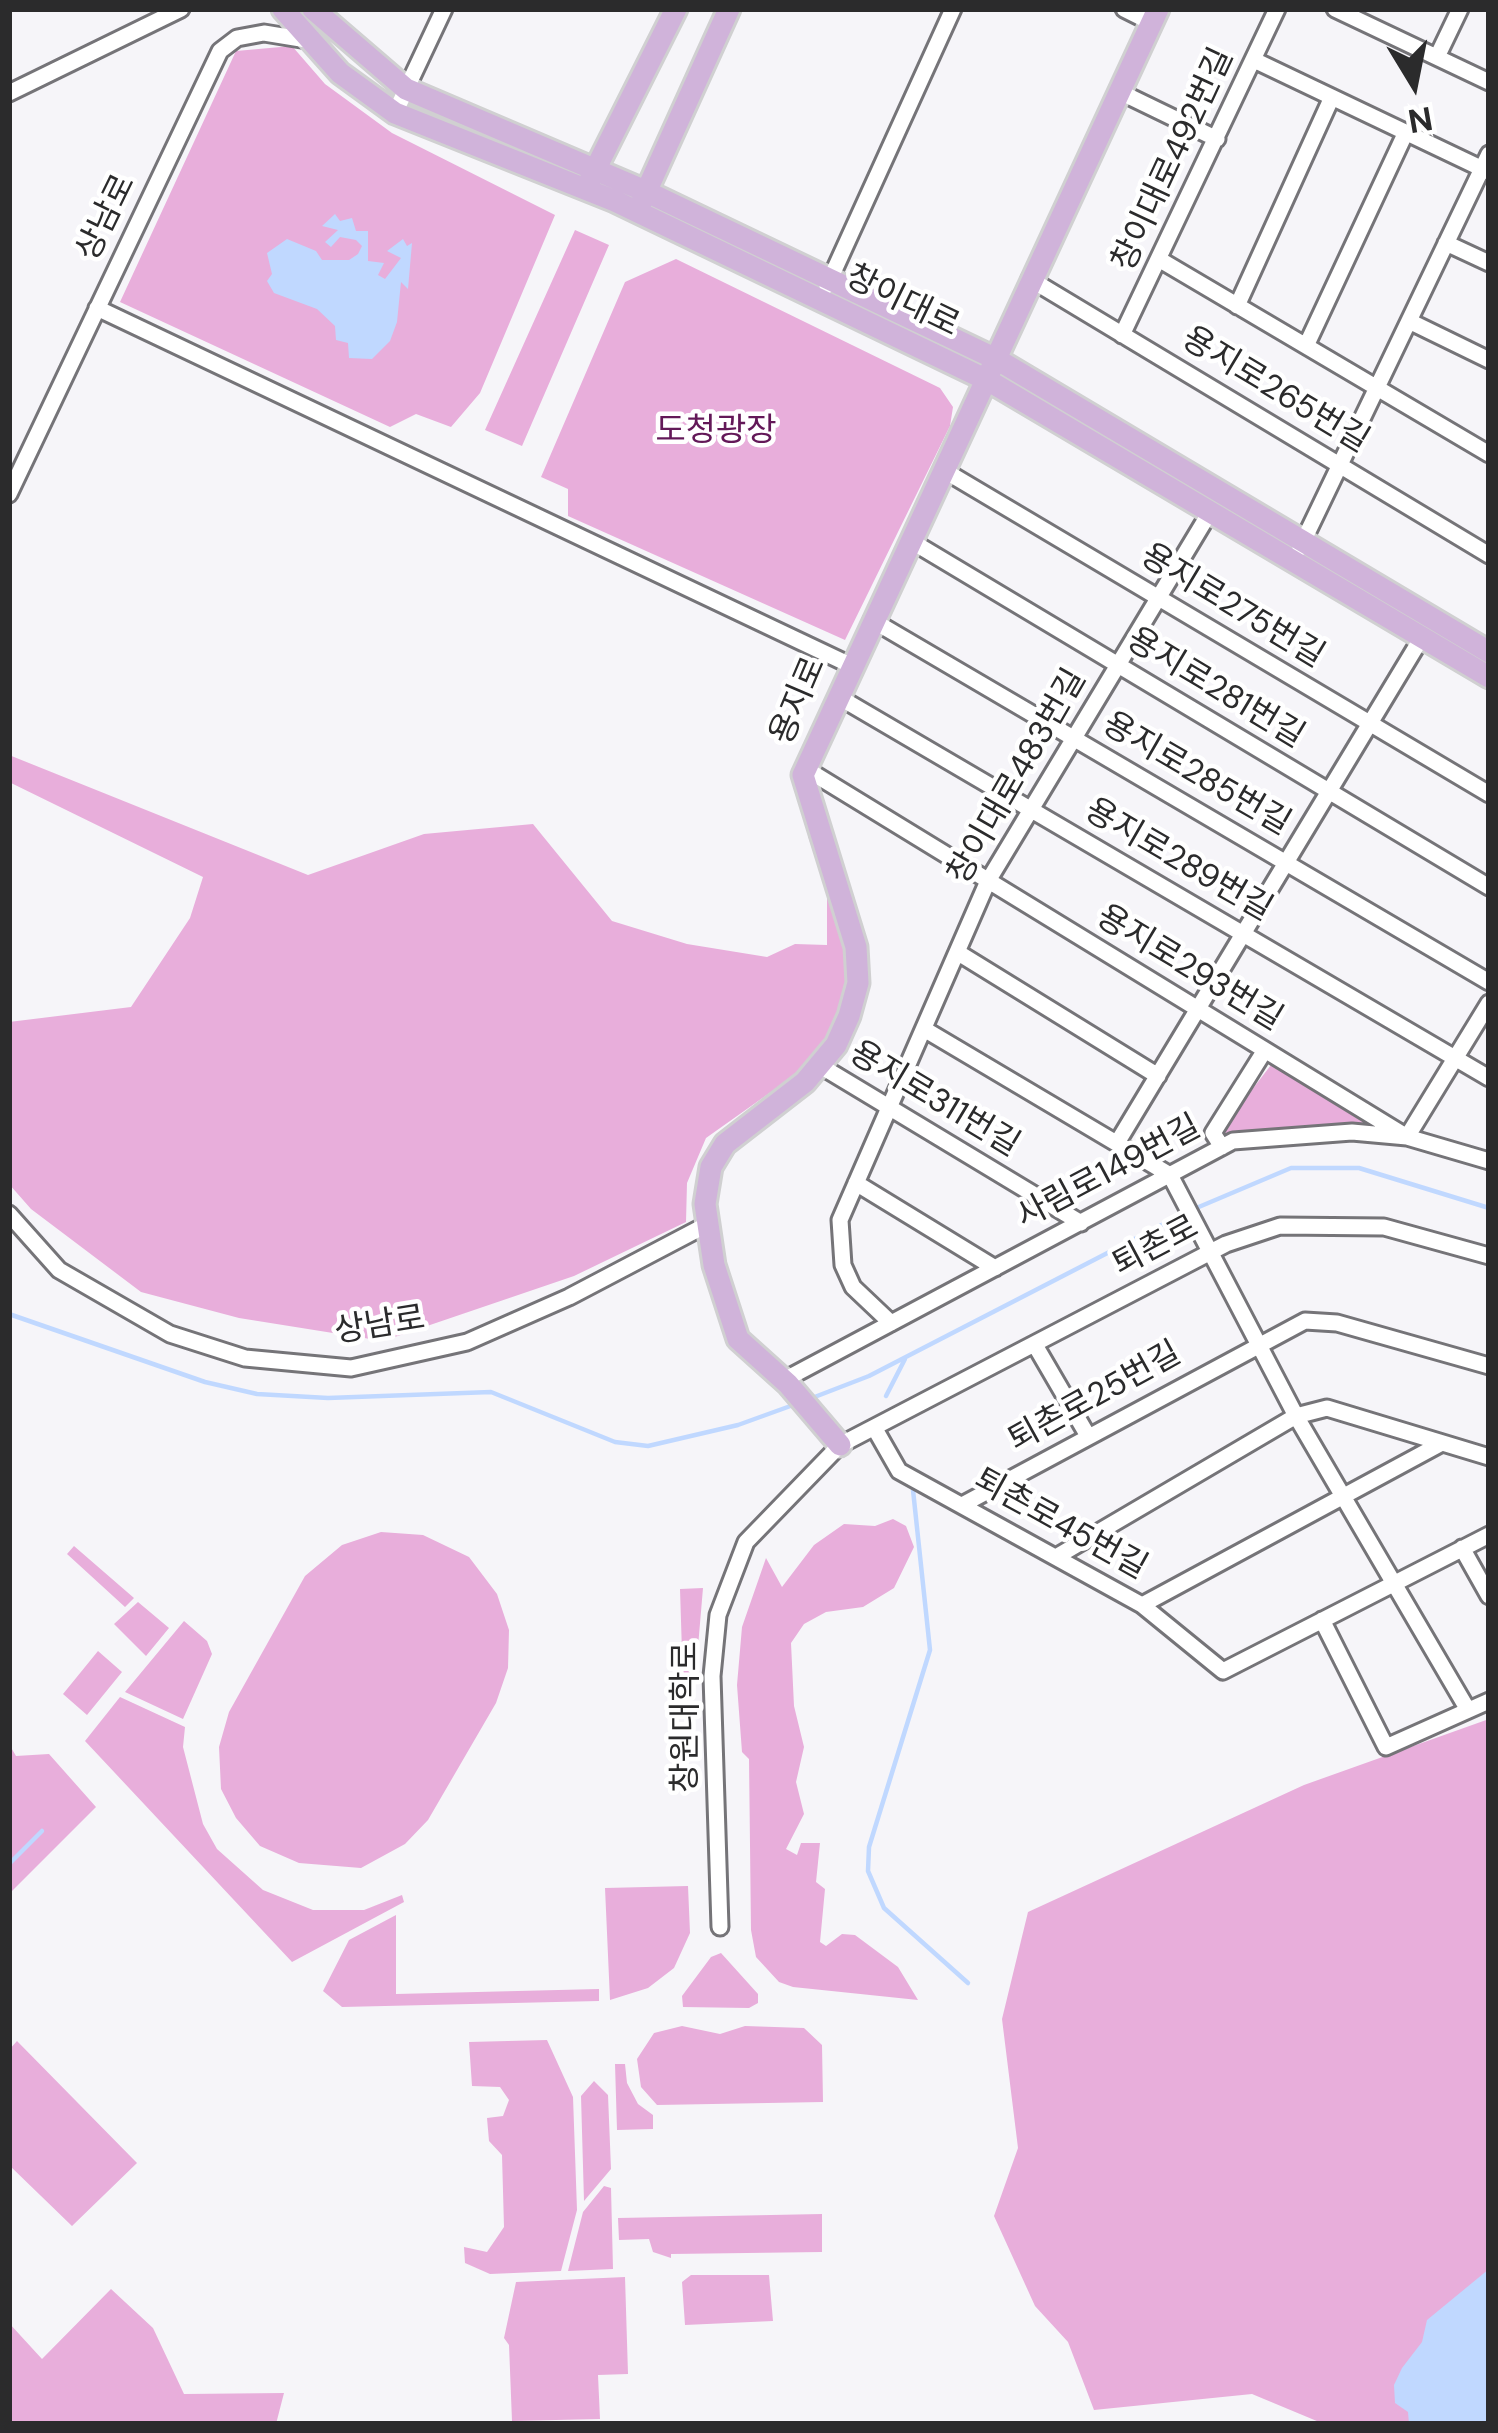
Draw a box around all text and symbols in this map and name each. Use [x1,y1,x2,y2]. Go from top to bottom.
north arrow [1354,24,1474,144]
street label: 창이대로492번길 [1105,42,1243,278]
text: N [1405,97,1436,143]
street label: 상남로 [69,168,145,268]
street label: 창이대로 [839,258,965,346]
street label: 용지로265번길 [1174,320,1376,462]
park label: 도청광장 [655,412,777,452]
street label: 용지로275번길 [1133,537,1331,677]
street label: 용지로281번길 [1119,621,1311,757]
street label: 용지로 [763,651,835,751]
street label: 창이대로483번길 [940,662,1096,892]
street label: 용지로285번길 [1095,705,1297,845]
street label: 용지로289번길 [1077,791,1279,931]
street label: 용지로293번길 [1089,898,1289,1040]
street label: 용지로311번길 [842,1034,1026,1166]
street label: 사림로149번길 [1010,1108,1208,1238]
street label: 퇴촌로 [1106,1208,1206,1286]
street label: 상남로 [332,1299,428,1353]
street label: 퇴촌로25번길 [1002,1334,1188,1462]
street label: 퇴촌로45번길 [966,1461,1154,1589]
street label: 창원대학로 [667,1641,707,1793]

